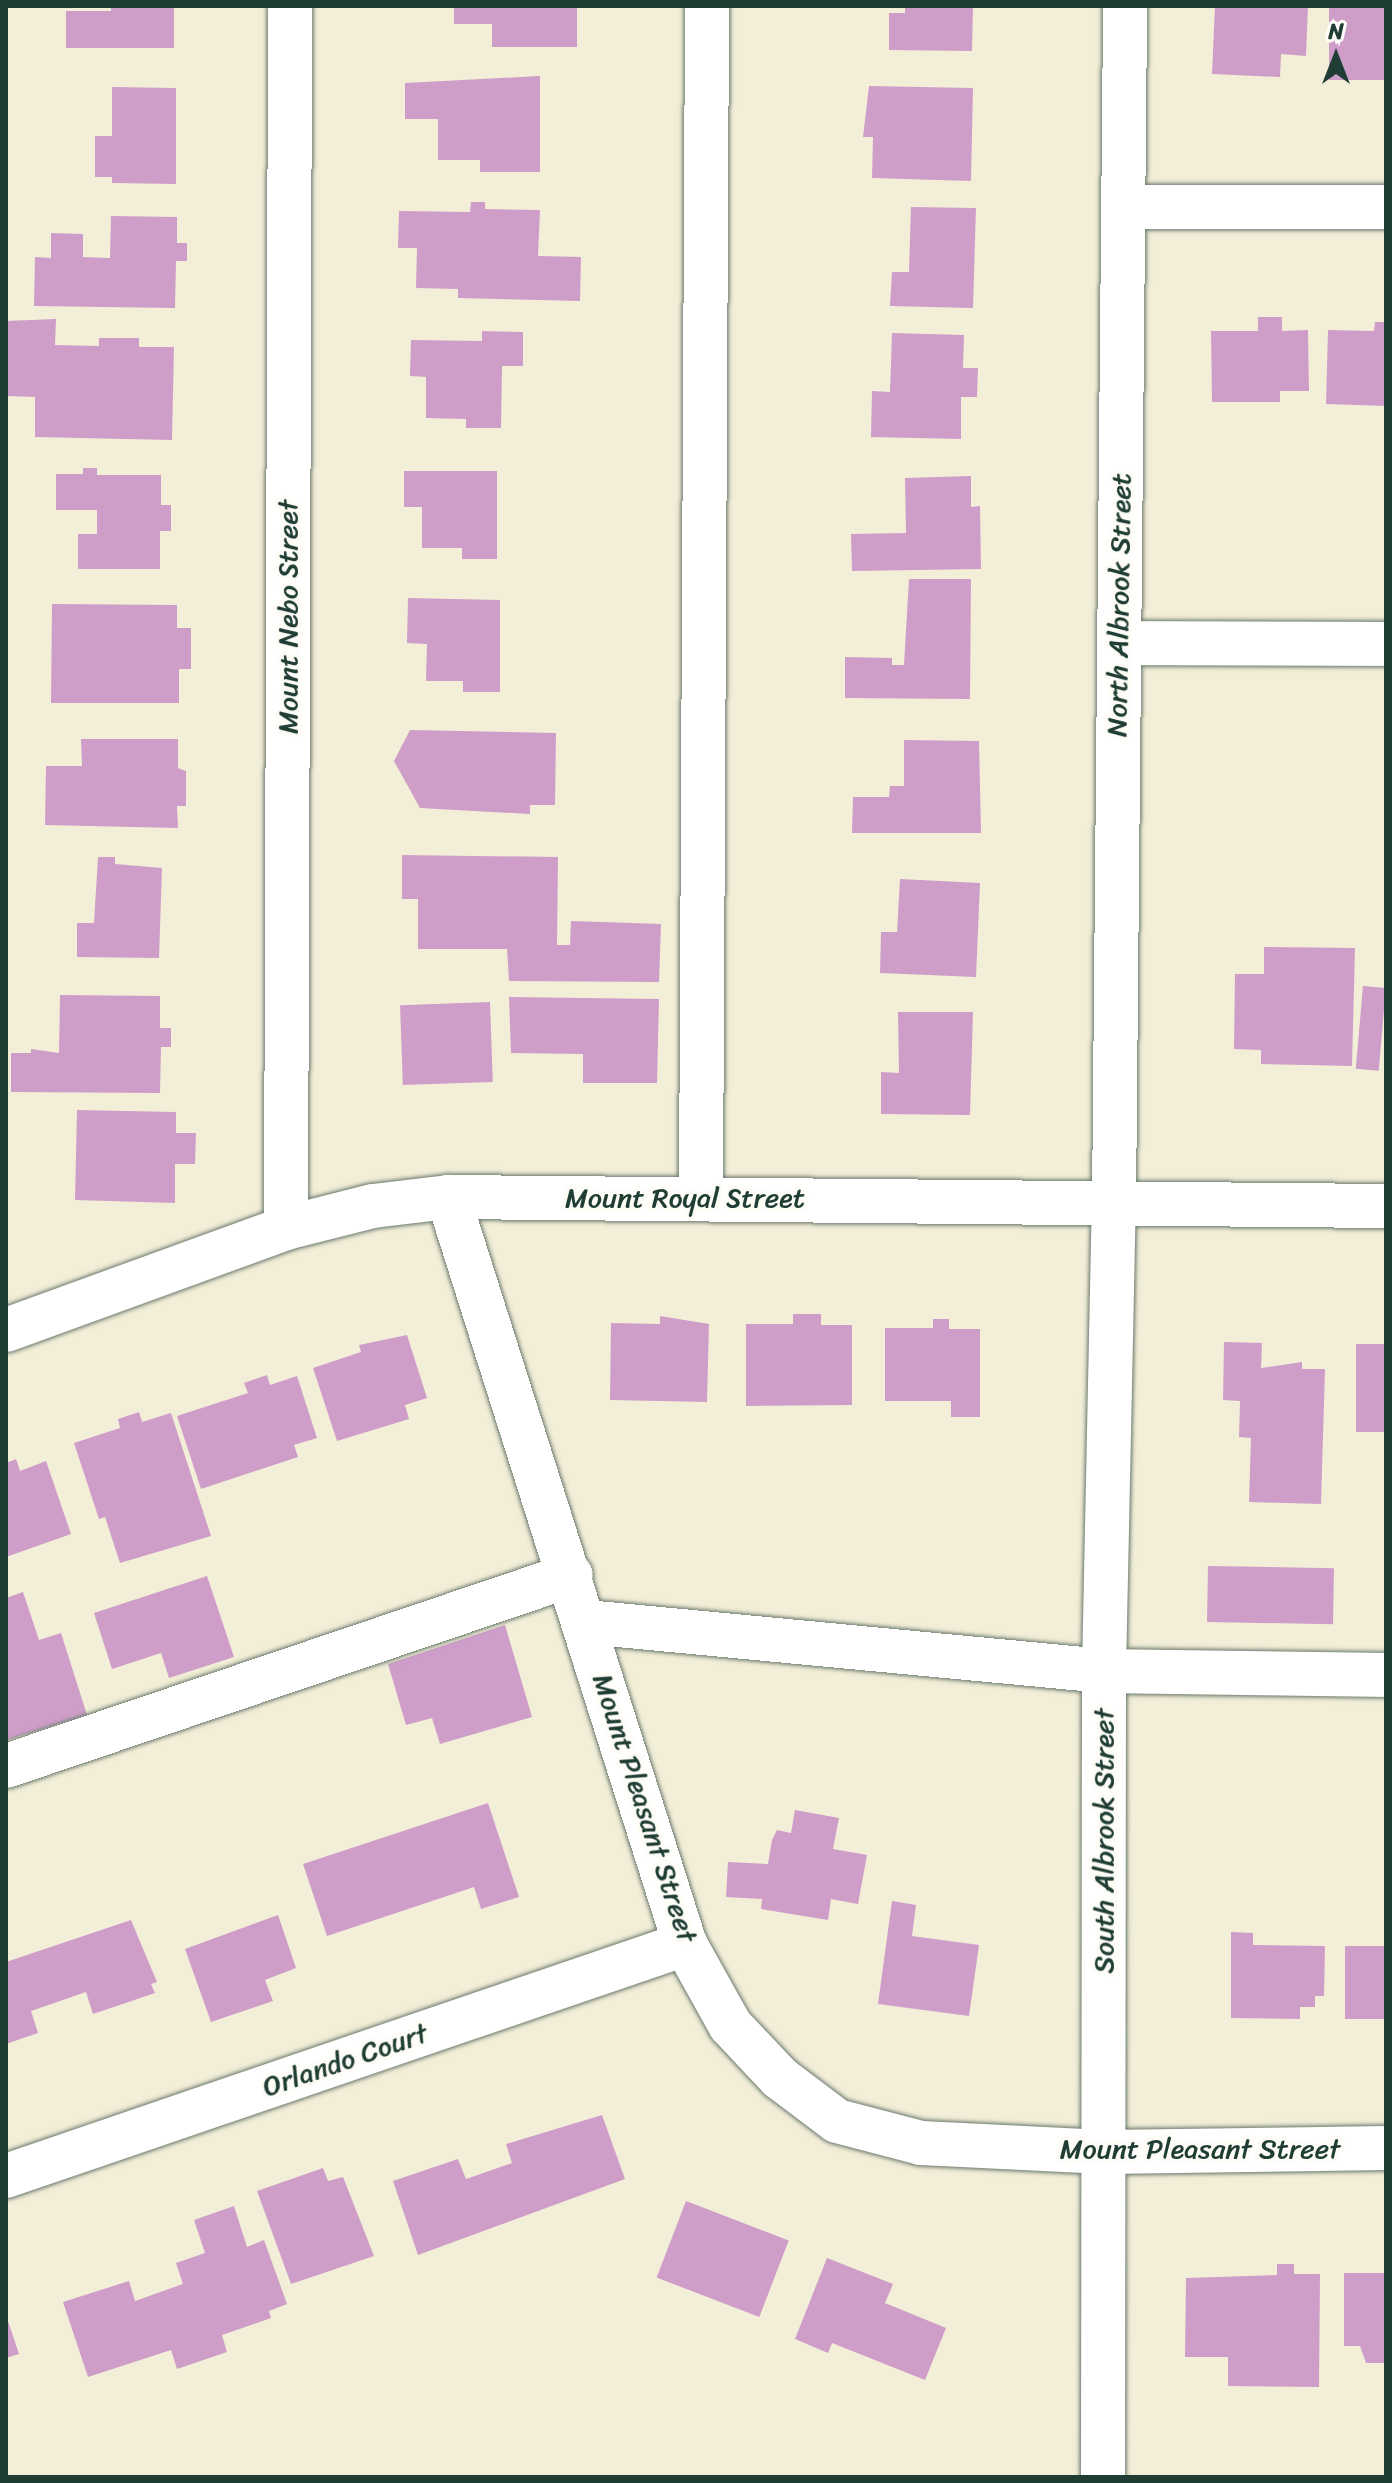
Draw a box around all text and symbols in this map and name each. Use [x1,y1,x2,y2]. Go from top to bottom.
text: N [1328,12,1344,51]
north arrow [1296,16,1376,96]
street label: North Albrook Street [1100,473,1138,737]
street label: Mount Nebo Street [271,498,305,736]
street label: Mount Royal Street [563,1181,807,1215]
street label: Mount Pleasant Street [585,1668,705,1948]
street label: South Albrook Street [1087,1708,1121,1974]
street label: Orlando Court [257,2016,433,2104]
street label: Mount Pleasant Street [1058,2132,1342,2166]

